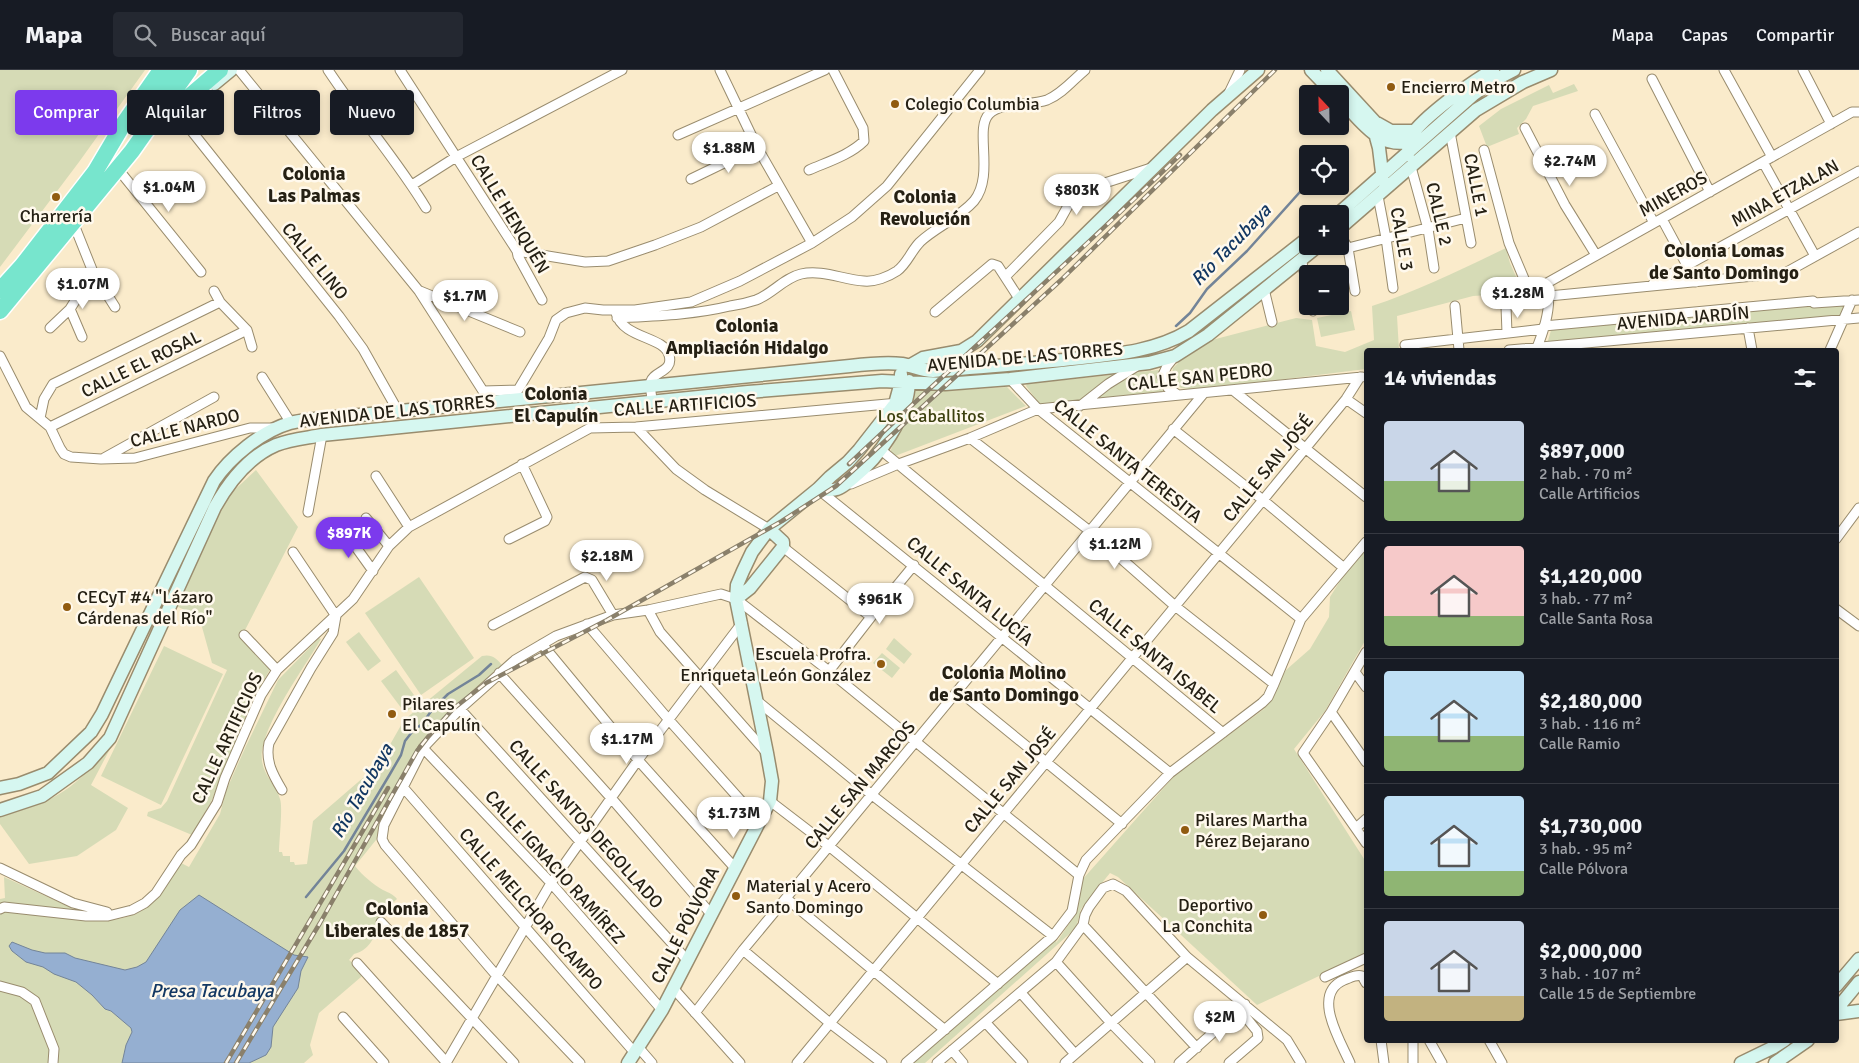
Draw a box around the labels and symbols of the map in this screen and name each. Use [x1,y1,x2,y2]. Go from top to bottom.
place label: Encierro Metro [1401,76,1515,98]
marker: Encierro Metro [1385,81,1397,93]
north arrow [1299,85,1349,135]
place label: Colegio Columbia [905,93,1040,115]
marker: Colegio Columbia [889,98,901,110]
pin: $1.88M [688,132,770,174]
pin: $2.74M [1529,144,1611,187]
street label: CALLE HENQUÉN [466,150,554,278]
street label: CALLE 1 [1459,151,1493,219]
street label: MINA ETZALAN [1727,154,1843,232]
district label: Colonia Las Palmas [268,162,360,208]
street label: MINEROS [1635,166,1711,222]
pin: $1.04M [128,170,210,213]
pin: $803K [1042,174,1112,216]
street label: CALLE 2 [1421,180,1457,248]
district label: Colonia Revolución [880,185,970,231]
marker: Charrería [50,191,62,203]
water label: Río Tacubaya [1186,198,1277,291]
place label: Charrería [20,205,92,227]
street label: CALLE 3 [1386,205,1418,273]
street label: CALLE LINO [277,218,353,304]
district label: Colonia Lomas de Santo Domingo [1649,239,1799,285]
pin: $1.07M [42,268,124,310]
pin: $1.28M [1477,276,1559,319]
pin: $1.7M [430,280,500,322]
street label: AVENIDA JARDÍN [1616,301,1750,335]
district label: Colonia Ampliación Hidalgo [666,314,828,360]
street label: CALLE EL ROSAL [78,326,204,402]
street label: AVENIDA DE LAS TORRES [926,337,1124,377]
street label: CALLE SAN PEDRO [1126,358,1274,396]
district label: Colonia El Capulín [514,382,598,428]
street label: CALLE ARTIFICIOS [613,389,757,421]
street label: AVENIDA DE LAS TORRES [298,390,496,432]
street label: CALLE SANTA TERESITA [1049,394,1207,528]
street label: CALLE NARDO [128,404,242,452]
park label: Los Caballitos [877,405,985,427]
street label: CALLE SAN JOSÉ [1218,410,1318,526]
pin: $897K [314,516,384,559]
pin: $1.12M [1074,528,1156,570]
street label: CALLE SANTA LUCÍA [902,532,1038,650]
pin: $2.18M [566,540,648,582]
pin: $961K [845,582,915,625]
place label: CECyT #4 "Lázaro Cárdenas del Río" [77,586,213,629]
street label: CALLE SANTA ISABEL [1084,594,1226,718]
marker: CECyT #4 "Lázaro Cárdenas del Río" [61,601,73,613]
place label: Escuela Profra. Enriqueta León González [680,643,871,686]
marker: Escuela Profra. Enriqueta León González [875,658,887,670]
district label: Colonia Molino de Santo Domingo [929,661,1079,707]
street label: CALLE ARTIFICIOS [187,669,267,807]
place label: Pilares El Capulín [402,693,481,736]
marker: Pilares El Capulín [386,708,398,720]
street label: CALLE SAN MARCOS [800,717,920,853]
pin: $1.17M [586,722,668,765]
street label: CALLE SAN JOSÉ [959,723,1061,837]
street label: CALLE SANTOS DEGOLLADO [504,735,668,913]
water label: Río Tacubaya [325,738,399,843]
street label: CALLE IGNACIO RAMÍREZ [480,786,630,948]
pin: $1.73M [693,796,775,839]
place label: Pilares Martha Pérez Bejarano [1195,809,1310,852]
street label: CALLE MELCHOR OCAMPO [454,823,608,995]
marker: Pilares Martha Pérez Bejarano [1179,824,1191,836]
street label: CALLE PÓLVORA [646,863,724,987]
place label: Material y Acero Santo Domingo [746,875,871,918]
marker: Material y Acero Santo Domingo [730,890,742,902]
place label: Deportivo La Conchita [1162,894,1253,937]
district label: Colonia Liberales de 1857 [325,897,469,943]
marker: Deportivo La Conchita [1257,909,1269,921]
water label: Presa Tacubaya [150,979,275,1003]
pin: $2M [1196,1000,1244,1043]

